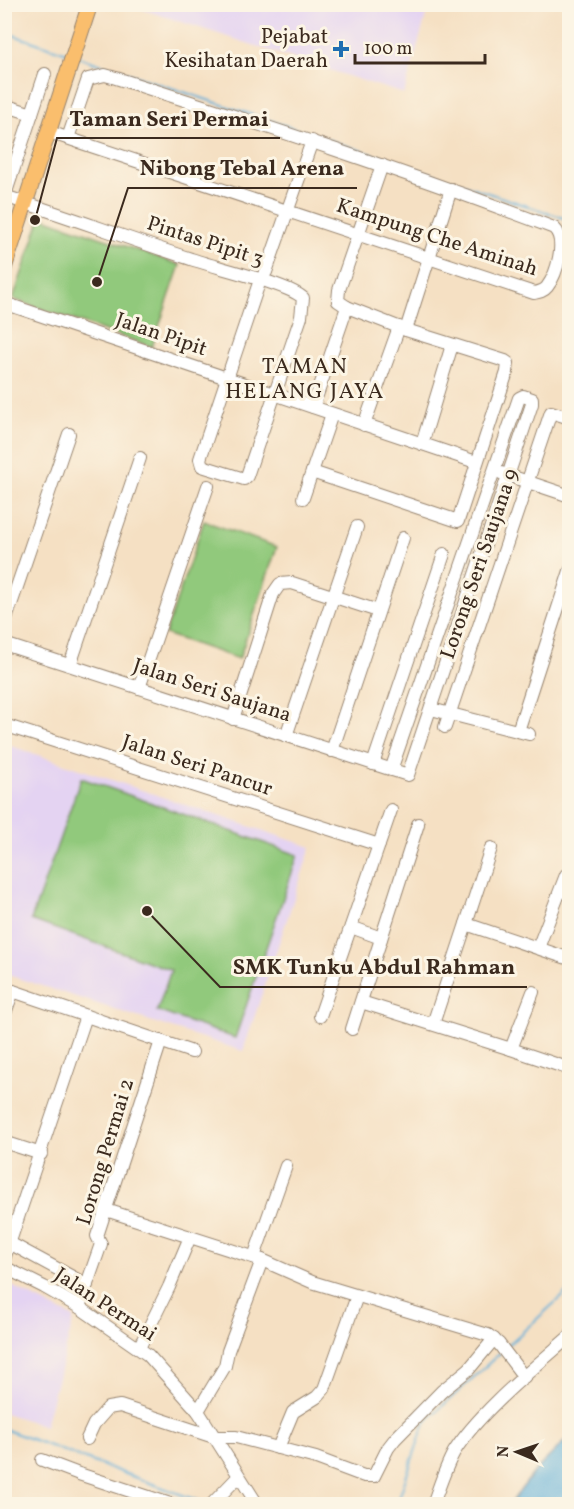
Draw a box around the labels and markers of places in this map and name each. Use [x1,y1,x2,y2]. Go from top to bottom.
place label: Pejabat Kesihatan Daerah [165,23,328,76]
marker: Pejabat Kesihatan Daerah [332,40,350,58]
callout: Taman Seri Permai [57,98,280,138]
callout: Nibong Tebal Arena [128,148,357,188]
callout: SMK Tunku Abdul Rahman [220,947,527,987]

